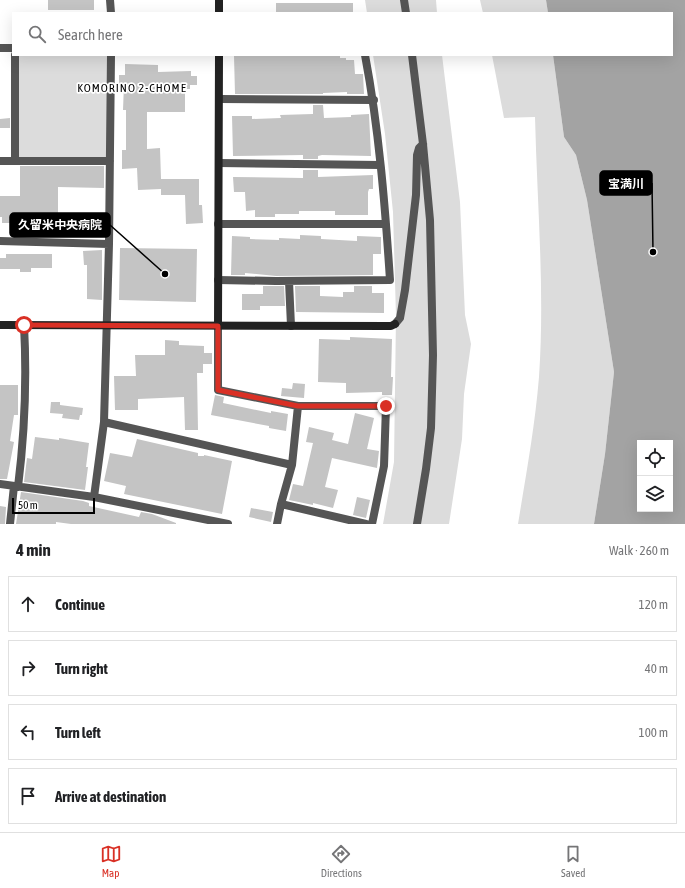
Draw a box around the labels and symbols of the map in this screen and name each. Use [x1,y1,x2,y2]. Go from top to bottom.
district label: KOMORINO 2-CHOME [77,81,187,95]
callout: 宝満川 [600,171,652,195]
text: 宝満川 [608,177,644,191]
callout: 久留米中央病院 [10,213,110,237]
text: 久留米中央病院 [18,218,102,232]
route start [15,316,33,334]
route end [377,397,395,415]
scale bar [12,496,95,515]

